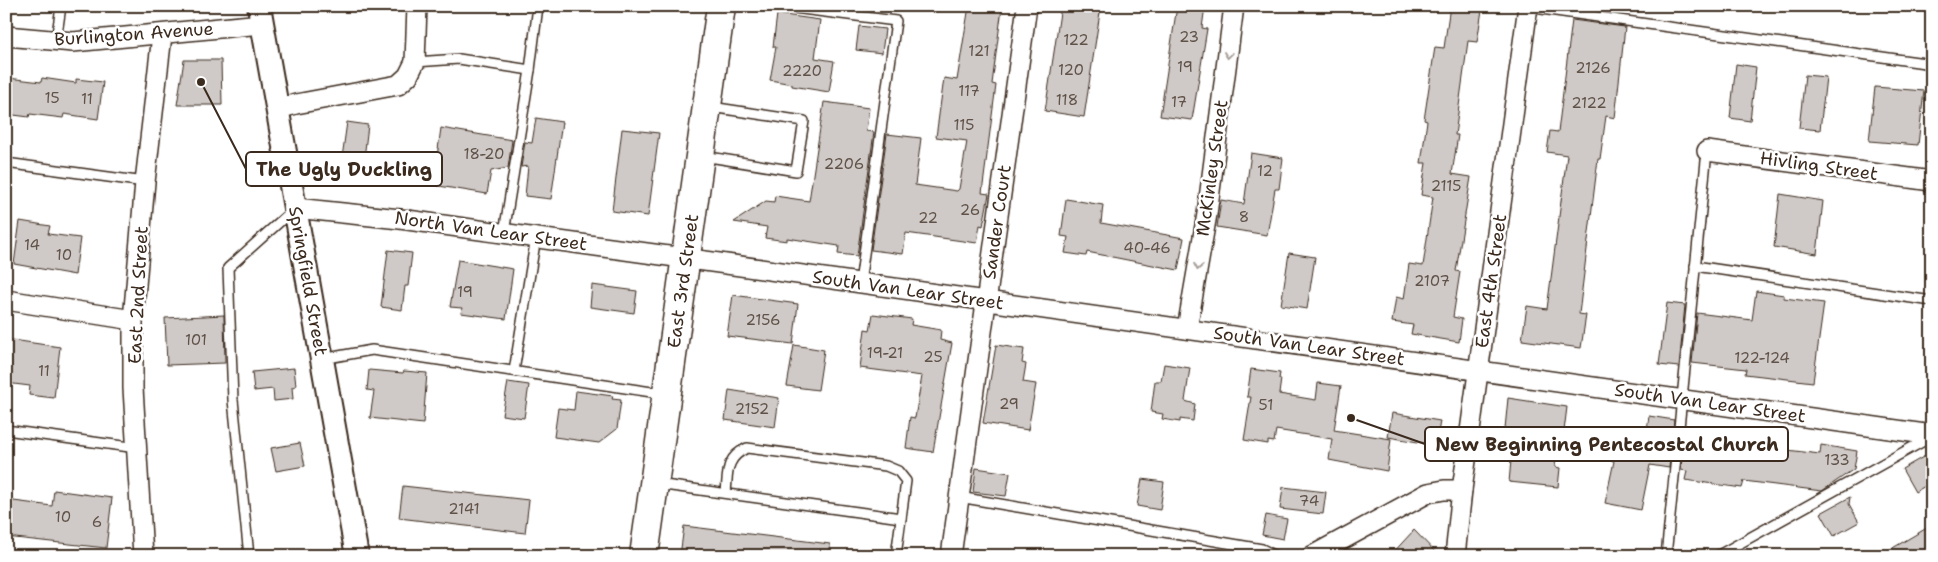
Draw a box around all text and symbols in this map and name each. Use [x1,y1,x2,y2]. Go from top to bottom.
street label: Burlington Avenue [54,16,214,52]
house number: 23 [1179,27,1199,47]
house number: 122 [1063,30,1089,50]
house number: 121 [968,41,990,61]
one-way arrow [1223,51,1234,59]
house number: 19 [1177,57,1193,77]
house number: 2126 [1575,58,1611,78]
house number: 120 [1058,60,1084,80]
house number: 2220 [782,61,822,81]
house number: 117 [958,81,980,101]
house number: 15 [44,88,60,108]
house number: 11 [81,89,93,109]
house number: 118 [1056,90,1078,110]
house number: 17 [1171,92,1187,112]
house number: 2122 [1571,93,1607,113]
street label: McKinley Street [1191,98,1233,238]
house number: 115 [954,115,974,135]
house number: 18-20 [463,144,505,164]
street label: Hivling Street [1759,146,1880,186]
callout: The Ugly Duckling [246,152,442,186]
house number: 2206 [824,154,864,174]
text: The Ugly Duckling [256,157,432,182]
house number: 12 [1257,161,1273,181]
street label: Sander Court [977,163,1017,281]
house number: 2115 [1431,176,1461,196]
house number: 26 [960,200,980,220]
street label: Springfield Street [283,204,333,358]
street label: North Van Lear Street [393,206,589,256]
house number: 8 [1239,207,1249,227]
house number: 22 [918,208,938,228]
street label: East 3rd Street [662,212,704,350]
street label: East 4th Street [1470,212,1512,350]
street label: East 2nd Street [122,225,154,365]
house number: 14 [24,235,40,255]
house number: 40-46 [1123,238,1171,258]
house number: 10 [56,245,72,265]
one-way arrow [1193,263,1203,272]
street label: South Van Lear Street [811,265,1005,315]
house number: 2107 [1414,271,1450,291]
house number: 19 [457,282,473,302]
house number: 2156 [745,310,781,330]
street label: South Van Lear Street [1212,321,1406,371]
house number: 101 [185,330,207,350]
house number: 19-21 [867,343,903,363]
house number: 25 [923,347,943,367]
house number: 122-124 [1734,348,1790,368]
house number: 11 [38,361,50,381]
street label: South Van Lear Street [1613,378,1807,428]
house number: 29 [999,394,1019,414]
house number: 51 [1259,395,1273,415]
house number: 2152 [735,399,769,419]
callout: New Beginning Pentecostal Church [1425,427,1788,461]
text: New Beginning Pentecostal Church [1435,432,1779,457]
house number: 133 [1824,450,1850,470]
house number: 74 [1299,491,1319,511]
house number: 2141 [448,499,480,519]
house number: 10 [55,507,71,527]
house number: 6 [92,512,102,532]

